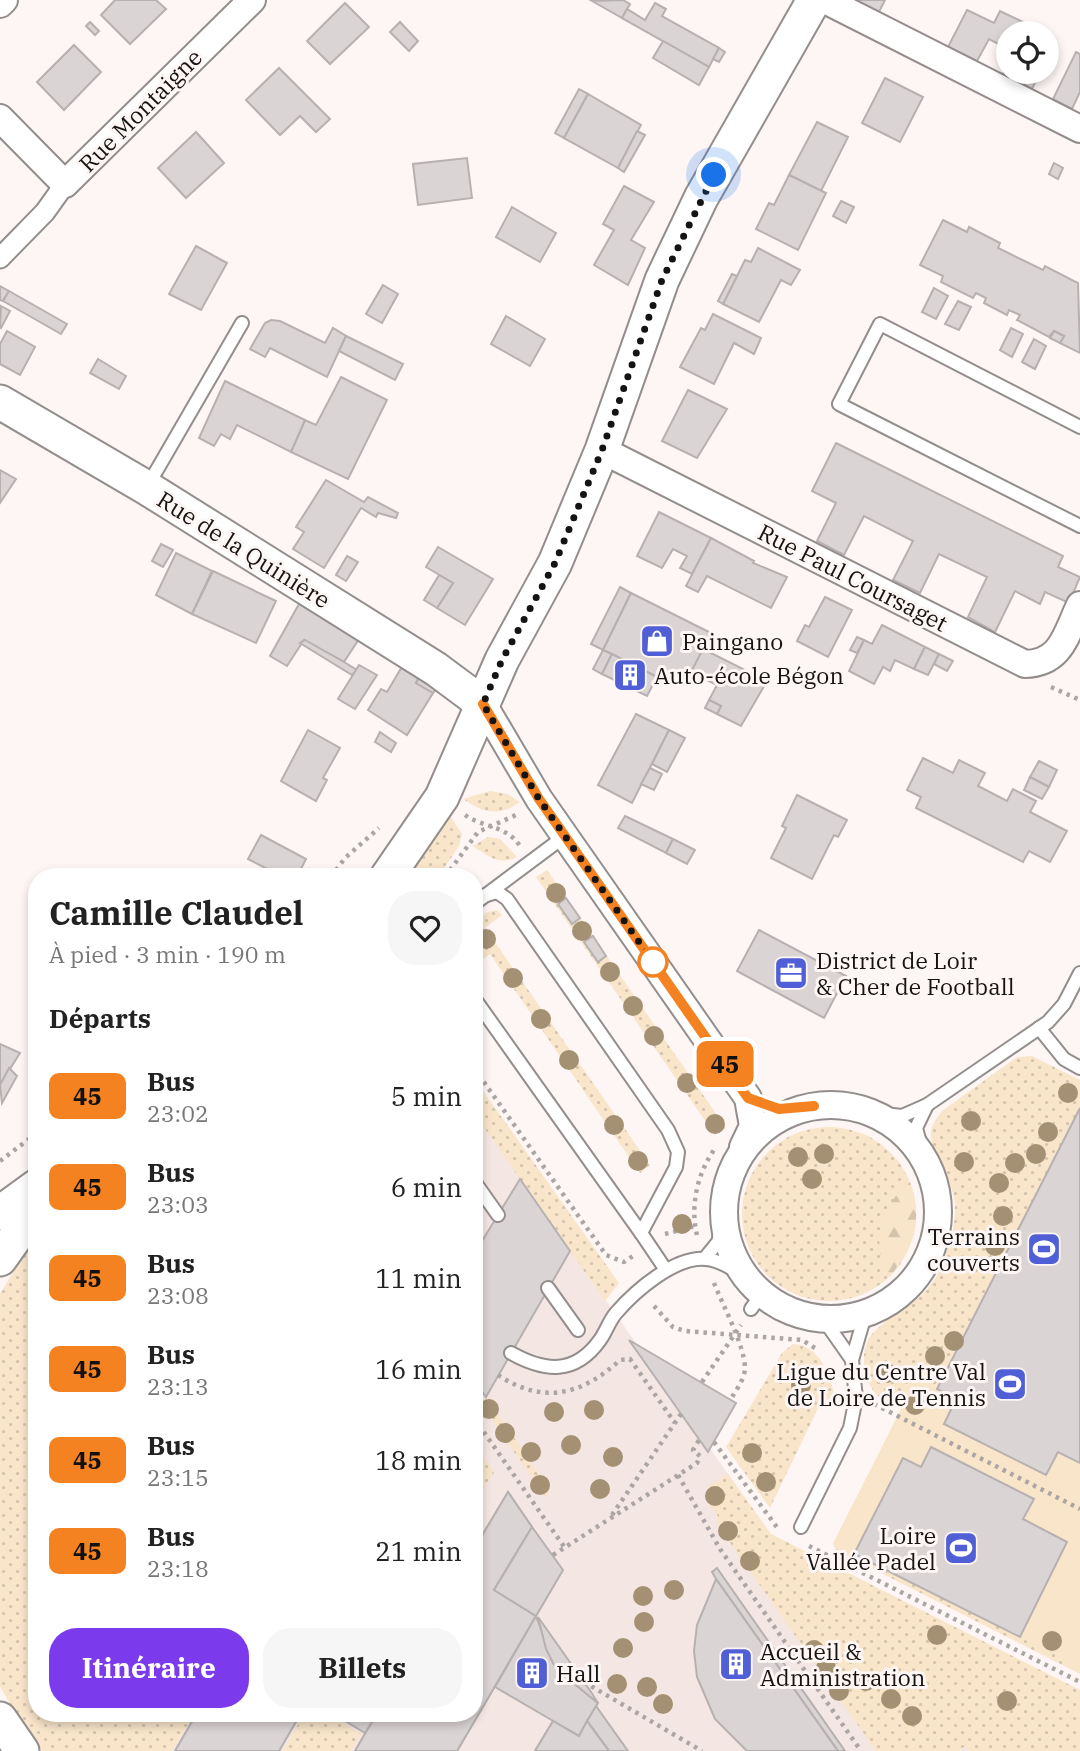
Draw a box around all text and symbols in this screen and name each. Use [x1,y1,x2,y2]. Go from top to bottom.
map controls [996,21,1059,84]
button: locate [996,21,1059,84]
street label: Rue Montaigne [72,42,208,178]
your location [696,157,731,192]
street label: Rue de la Quinière [152,484,336,614]
street label: Rue Paul Coursaget [753,516,953,638]
shop icon: Paingano [638,622,676,660]
place label: Paingano [682,626,783,656]
building icon: Auto-école Bégon [611,656,649,694]
place label: Auto-école Bégon [654,660,844,690]
text: Camille Claudel [49,891,304,934]
button: heart [388,891,462,965]
text: À pied · 3 min · 190 m [49,939,286,969]
place label: District de Loir & Cher de Football [816,945,1015,1001]
unlabelled marker [638,947,668,977]
office icon: District de Loir & Cher de Football [772,954,810,992]
text: Départs [49,1001,151,1035]
line badge: 45 [694,1041,756,1087]
text: 45 [711,1048,739,1080]
text: Bus [147,1064,195,1098]
text: 5 min [391,1079,462,1113]
text: 45 [73,1080,102,1112]
text: 23:02 [147,1098,209,1128]
text: Bus [147,1155,195,1189]
text: 6 min [391,1170,462,1204]
text: 45 [73,1171,102,1203]
text: 23:03 [147,1189,209,1219]
place label: Terrains couverts [927,1221,1020,1277]
sports icon: Terrains couverts [1025,1230,1063,1268]
text: Bus [147,1246,195,1280]
text: 11 min [375,1261,462,1295]
text: 45 [73,1262,102,1294]
text: 23:08 [147,1280,209,1310]
text: Bus [147,1337,195,1371]
text: 16 min [375,1352,462,1386]
text: 45 [73,1353,102,1385]
place label: Ligue du Centre Val de Loire de Tennis [776,1356,986,1412]
sports icon: Ligue du Centre Val de Loire de Tennis [991,1365,1029,1403]
text: 23:13 [147,1371,209,1401]
text: Bus [147,1428,195,1462]
text: 18 min [375,1443,462,1477]
text: 45 [73,1444,102,1476]
text: 23:15 [147,1462,209,1492]
text: Bus [147,1519,195,1553]
place label: Loire Vallée Padel [806,1520,936,1576]
sports icon: Loire Vallée Padel [942,1529,980,1567]
text: 21 min [375,1534,462,1568]
text: 45 [73,1535,102,1567]
text: 23:18 [147,1553,209,1583]
button: Itinéraire [49,1628,249,1708]
button: Billets [263,1628,462,1708]
place label: Accueil & Administration [760,1636,926,1692]
building icon: Accueil & Administration [717,1645,755,1683]
building icon: Hall [513,1654,551,1692]
place label: Hall [556,1658,601,1688]

